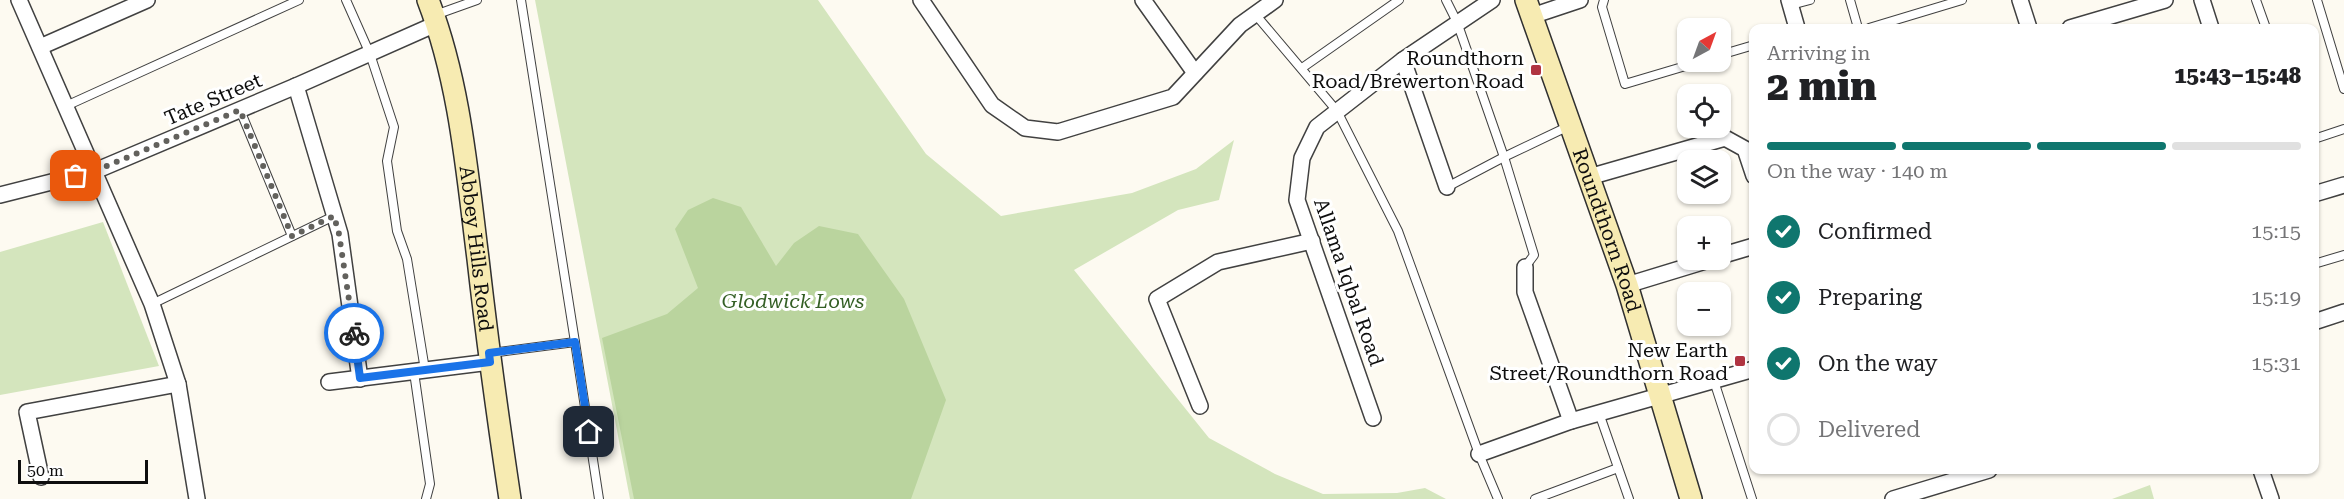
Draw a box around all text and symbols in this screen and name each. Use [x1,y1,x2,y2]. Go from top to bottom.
north arrow [1677,18,1731,72]
map controls [1677,18,1731,336]
text: Arriving in [1767,41,1870,65]
place label: Roundthorn Road/Brewerton Road [1312,46,1524,93]
marker: Roundthorn Road/Brewerton Road [1529,63,1543,77]
text: 15:43–15:48 [2174,63,2301,88]
text: 2 min [1767,64,1877,110]
street label: Tate Street [161,68,266,130]
button: locate [1677,84,1731,138]
street label: Roundthorn Road [1567,145,1646,315]
pin [50,150,101,201]
button: layers [1677,150,1731,204]
icon: bag [59,159,92,192]
text: On the way · 140 m [1767,159,1948,183]
street label: Abbey Hills Road [455,164,499,333]
street label: Allama Iqbal Road [1309,195,1389,369]
icon: check [1767,215,1800,248]
button: + [1677,216,1731,270]
text: Confirmed [1818,219,1932,244]
text: 15:15 [2251,219,2301,243]
icon: check [1767,281,1800,314]
button: − [1677,282,1731,336]
text: Preparing [1818,285,1922,310]
text: 15:19 [2251,285,2301,309]
park label: Glodwick Lows [722,289,864,313]
courier [324,303,384,363]
icon: bike [338,317,371,350]
place label: New Earth Street/Roundthorn Road [1489,338,1728,385]
icon: check [1767,347,1800,380]
text: On the way [1818,351,1938,376]
text: 15:31 [2251,351,2301,375]
marker: New Earth Street/Roundthorn Road [1733,354,1747,368]
pin [563,406,614,457]
icon: home [572,415,605,448]
text: Delivered [1818,417,1920,442]
scale bar [18,457,148,484]
text: 50 m [27,461,64,480]

